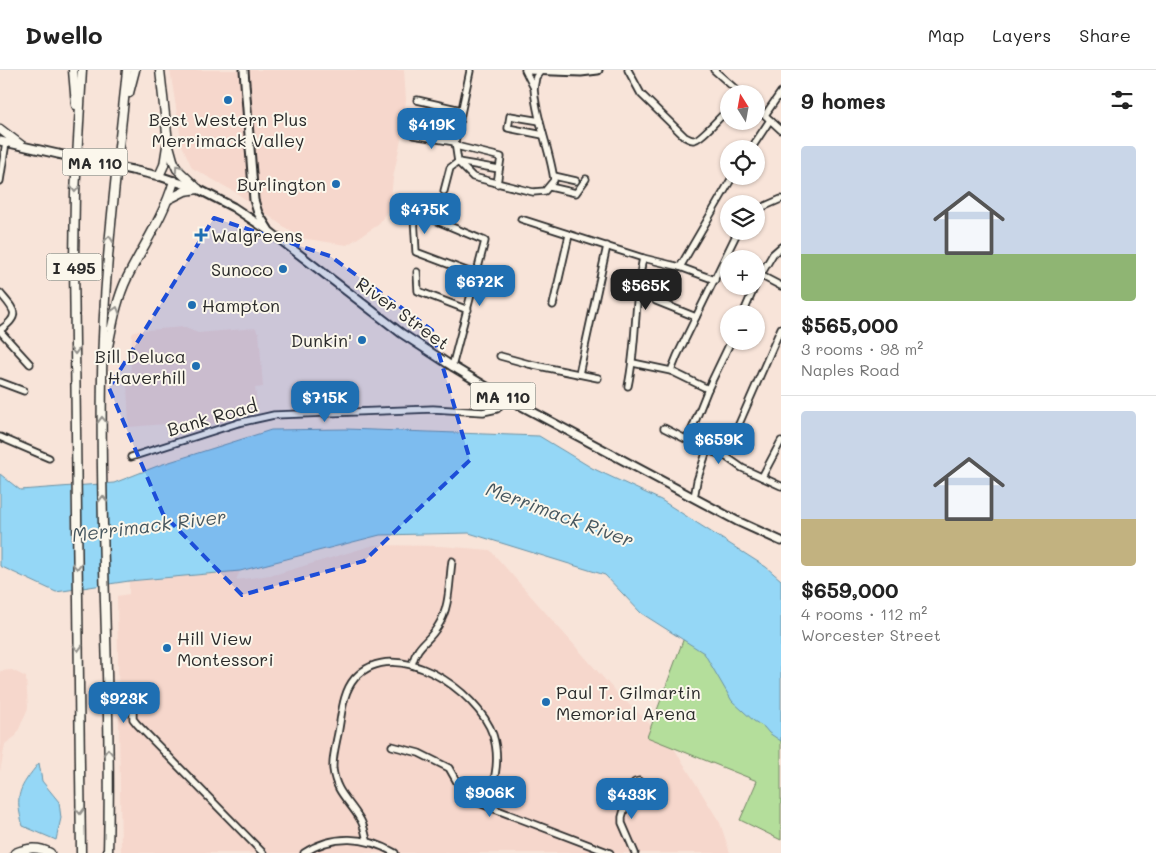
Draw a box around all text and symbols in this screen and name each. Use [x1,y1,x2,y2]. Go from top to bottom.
text: Dwello [25,19,103,50]
text: Map [928,23,964,47]
text: Layers [992,23,1051,47]
text: Share [1079,23,1131,47]
north arrow [720,85,765,130]
map controls [720,85,765,350]
icon: filters [1108,86,1136,114]
text: 9 homes [801,87,886,114]
marker: Best Western Plus Merrimack Valley [222,94,234,106]
place label: Best Western Plus Merrimack Valley [149,107,307,152]
pin: $419K [397,108,467,150]
text: $419K [408,113,456,134]
button: locate [720,140,765,185]
road number: MA 110 [62,148,128,175]
one-way arrow [175,164,184,174]
place label: Burlington [237,172,326,196]
marker: Burlington [330,178,342,190]
icon: home [924,178,1014,268]
one-way arrow [70,185,81,193]
pin: $475K [390,192,460,235]
button: layers [720,195,765,240]
text: $475K [401,198,449,219]
place label: Walgreens [211,223,303,247]
marker: Walgreens [195,229,207,241]
one-way arrow [103,235,114,243]
button: + [720,250,765,295]
road number: I 495 [46,253,102,280]
place label: Sunoco [211,257,273,281]
marker: Sunoco [277,263,289,275]
pin: $672K [445,264,515,307]
pin: $565K [611,268,681,311]
text: $672K [456,270,504,291]
street label: River Street [352,271,454,355]
text: $565K [622,274,670,295]
place label: Hampton [202,293,280,317]
marker: Hampton [186,299,198,311]
button: − [720,305,765,350]
one-way arrow [110,307,120,315]
text: $565,000 [801,311,898,338]
place label: Dunkin' [291,328,352,352]
marker: Dunkin' [356,334,368,346]
text: 3 rooms · 98 m² [801,338,923,359]
place label: Bill Deluca Haverhill [95,344,186,389]
one-way arrow [69,347,80,355]
text: Naples Road [801,359,899,380]
marker: Bill Deluca Haverhill [190,360,202,372]
pin: $715K [290,380,360,423]
road number: MA 110 [470,382,536,410]
text: $715K [302,386,348,407]
street label: Bank Road [164,393,260,441]
one-way arrow [97,415,107,423]
pin: $659K [684,422,754,465]
text: $659K [694,428,744,449]
icon: home [924,444,1014,534]
water label: Merrimack River [483,476,637,552]
one-way arrow [98,494,108,502]
water label: Merrimack River [70,503,228,547]
one-way arrow [72,562,82,570]
text: $659,000 [801,576,899,603]
text: 4 rooms · 112 m² [801,603,927,624]
text: Worcester Street [801,624,941,645]
place label: Hill View Montessori [177,626,274,671]
marker: Hill View Montessori [161,642,173,654]
one-way arrow [73,645,83,653]
place label: Paul T. Gilmartin Memorial Arena [556,680,701,725]
pin: $923K [89,682,159,724]
text: $923K [100,687,148,708]
marker: Paul T. Gilmartin Memorial Arena [540,696,552,708]
one-way arrow [102,748,113,756]
pin: $906K [455,776,525,818]
pin: $433K [597,778,667,820]
text: $906K [465,781,515,802]
text: $433K [607,783,657,804]
one-way arrow [75,808,85,815]

